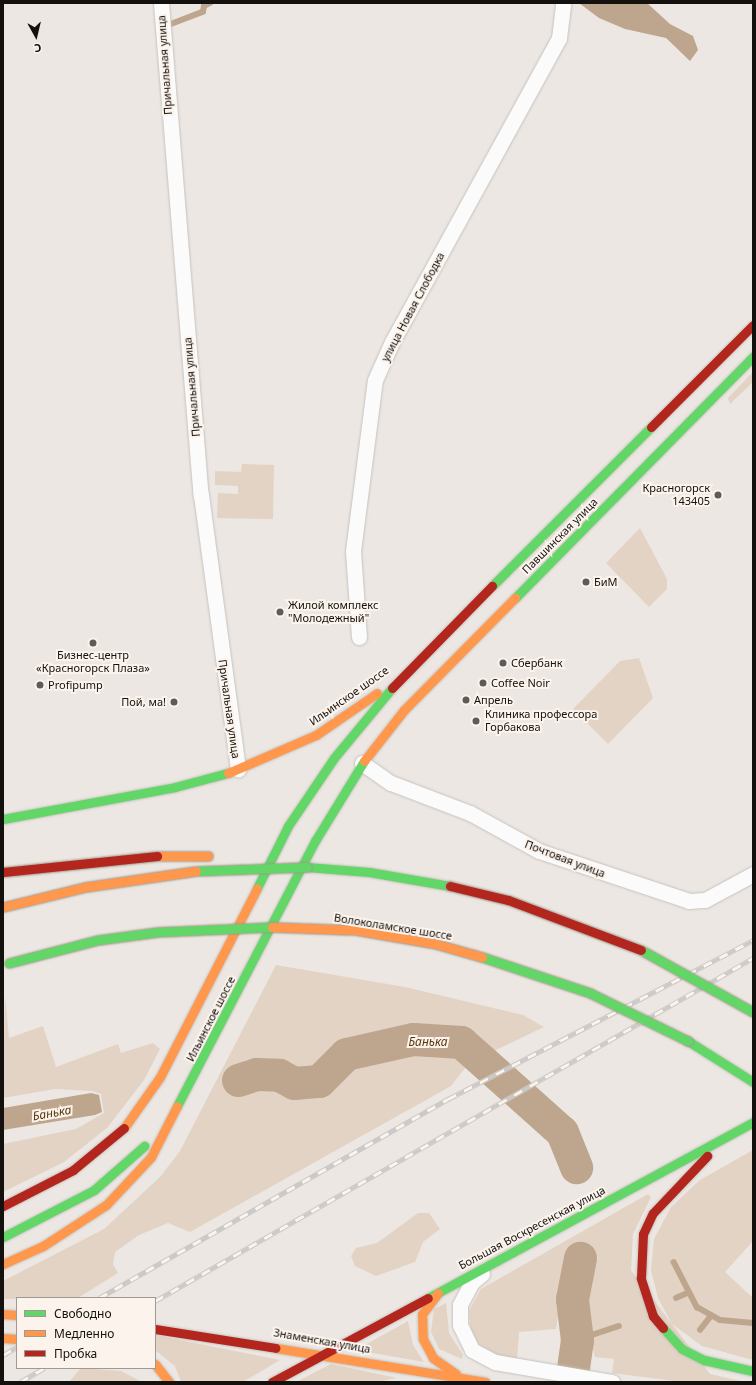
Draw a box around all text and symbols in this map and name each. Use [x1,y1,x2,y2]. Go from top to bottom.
street label: Причальная улица [155,15,175,115]
north arrow [16,16,56,56]
text: С [33,40,42,56]
street label: улица Новая Слободка [379,250,447,364]
street label: Причальная улица [181,337,203,437]
place label: Красногорск 143405 [642,482,710,508]
marker: Красногорск 143405 [713,490,723,500]
street label: Павшинская улица [519,495,601,577]
place label: БиМ [594,575,618,589]
marker: БиМ [581,577,591,587]
place label: Жилой комплекс "Молодежный" [288,599,378,625]
marker: Жилой комплекс "Молодежный" [275,607,285,617]
marker: Бизнес-центр «Красногорск Плаза» [88,638,98,648]
place label: Бизнес-центр «Красногорск Плаза» [36,649,150,675]
place label: Сбербанк [511,656,563,670]
marker: Сбербанк [498,658,508,668]
street label: Причальная улица [216,659,242,759]
street label: Ильинское шоссе [307,664,391,728]
place label: Coffee Noir [491,676,550,690]
place label: Profipump [48,678,103,692]
marker: Coffee Noir [478,678,488,688]
marker: Profipump [35,680,45,690]
place label: Апрель [474,693,513,707]
place label: Пой, ма! [121,695,166,709]
marker: Апрель [461,695,471,705]
marker: Пой, ма! [169,697,179,707]
place label: Клиника профессора Горбакова [485,708,597,734]
marker: Клиника профессора Горбакова [470,715,482,727]
street label: Почтовая улица [523,838,607,880]
street label: Волоколамское шоссе [333,911,453,943]
street label: Ильинское шоссе [184,974,238,1064]
water label: Банька [408,1035,448,1049]
water label: Банька [32,1103,72,1123]
street label: Большая Воскресенская улица [456,1184,608,1272]
legend [16,1297,156,1369]
text: Свободно [54,1305,112,1322]
text: Медленно [54,1325,114,1342]
street label: Знаменская улица [273,1326,371,1356]
text: Пробка [54,1345,97,1362]

